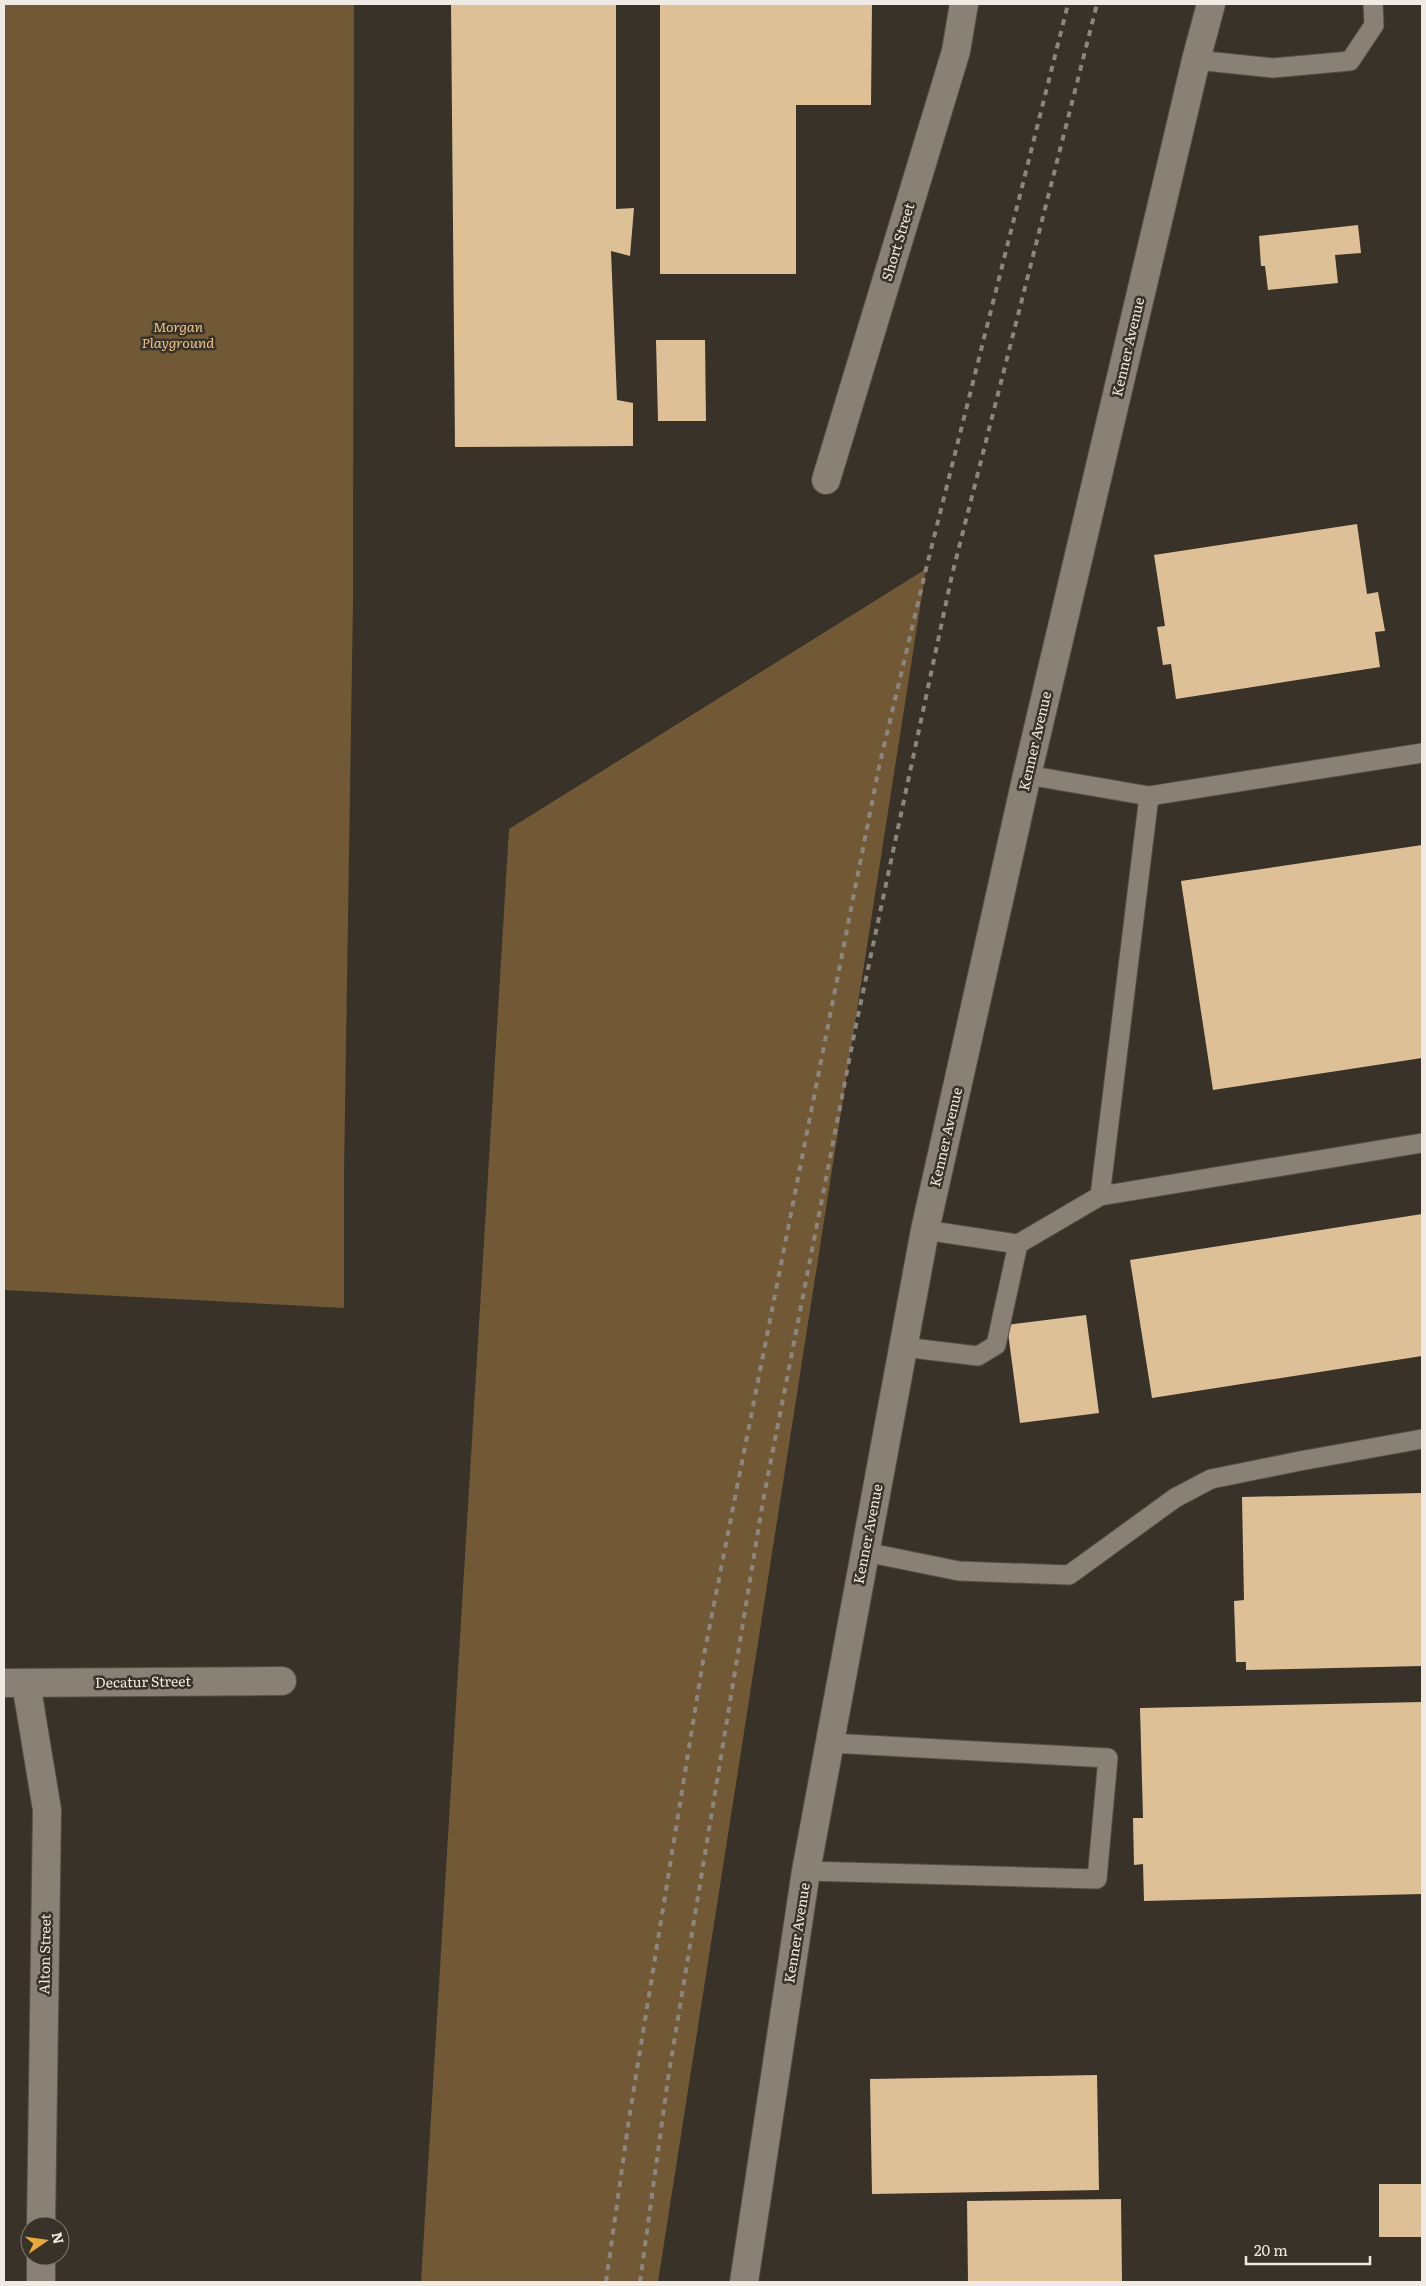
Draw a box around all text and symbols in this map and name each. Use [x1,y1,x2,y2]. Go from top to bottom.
street label: Short Street [876,200,919,283]
street label: Kenner Avenue [1106,295,1148,398]
park label: Morgan Playground [142,316,214,352]
street label: Kenner Avenue [1013,689,1055,792]
street label: Kenner Avenue [924,1085,966,1188]
street label: Kenner Avenue [848,1482,887,1585]
street label: Decatur Street [95,1670,191,1692]
street label: Kenner Avenue [778,1881,814,1984]
street label: Alton Street [33,1913,55,1994]
north arrow [20,2216,70,2266]
text: N [48,2230,70,2246]
scale bar [1246,2234,1370,2266]
text: 20 m [1254,2238,1288,2261]

